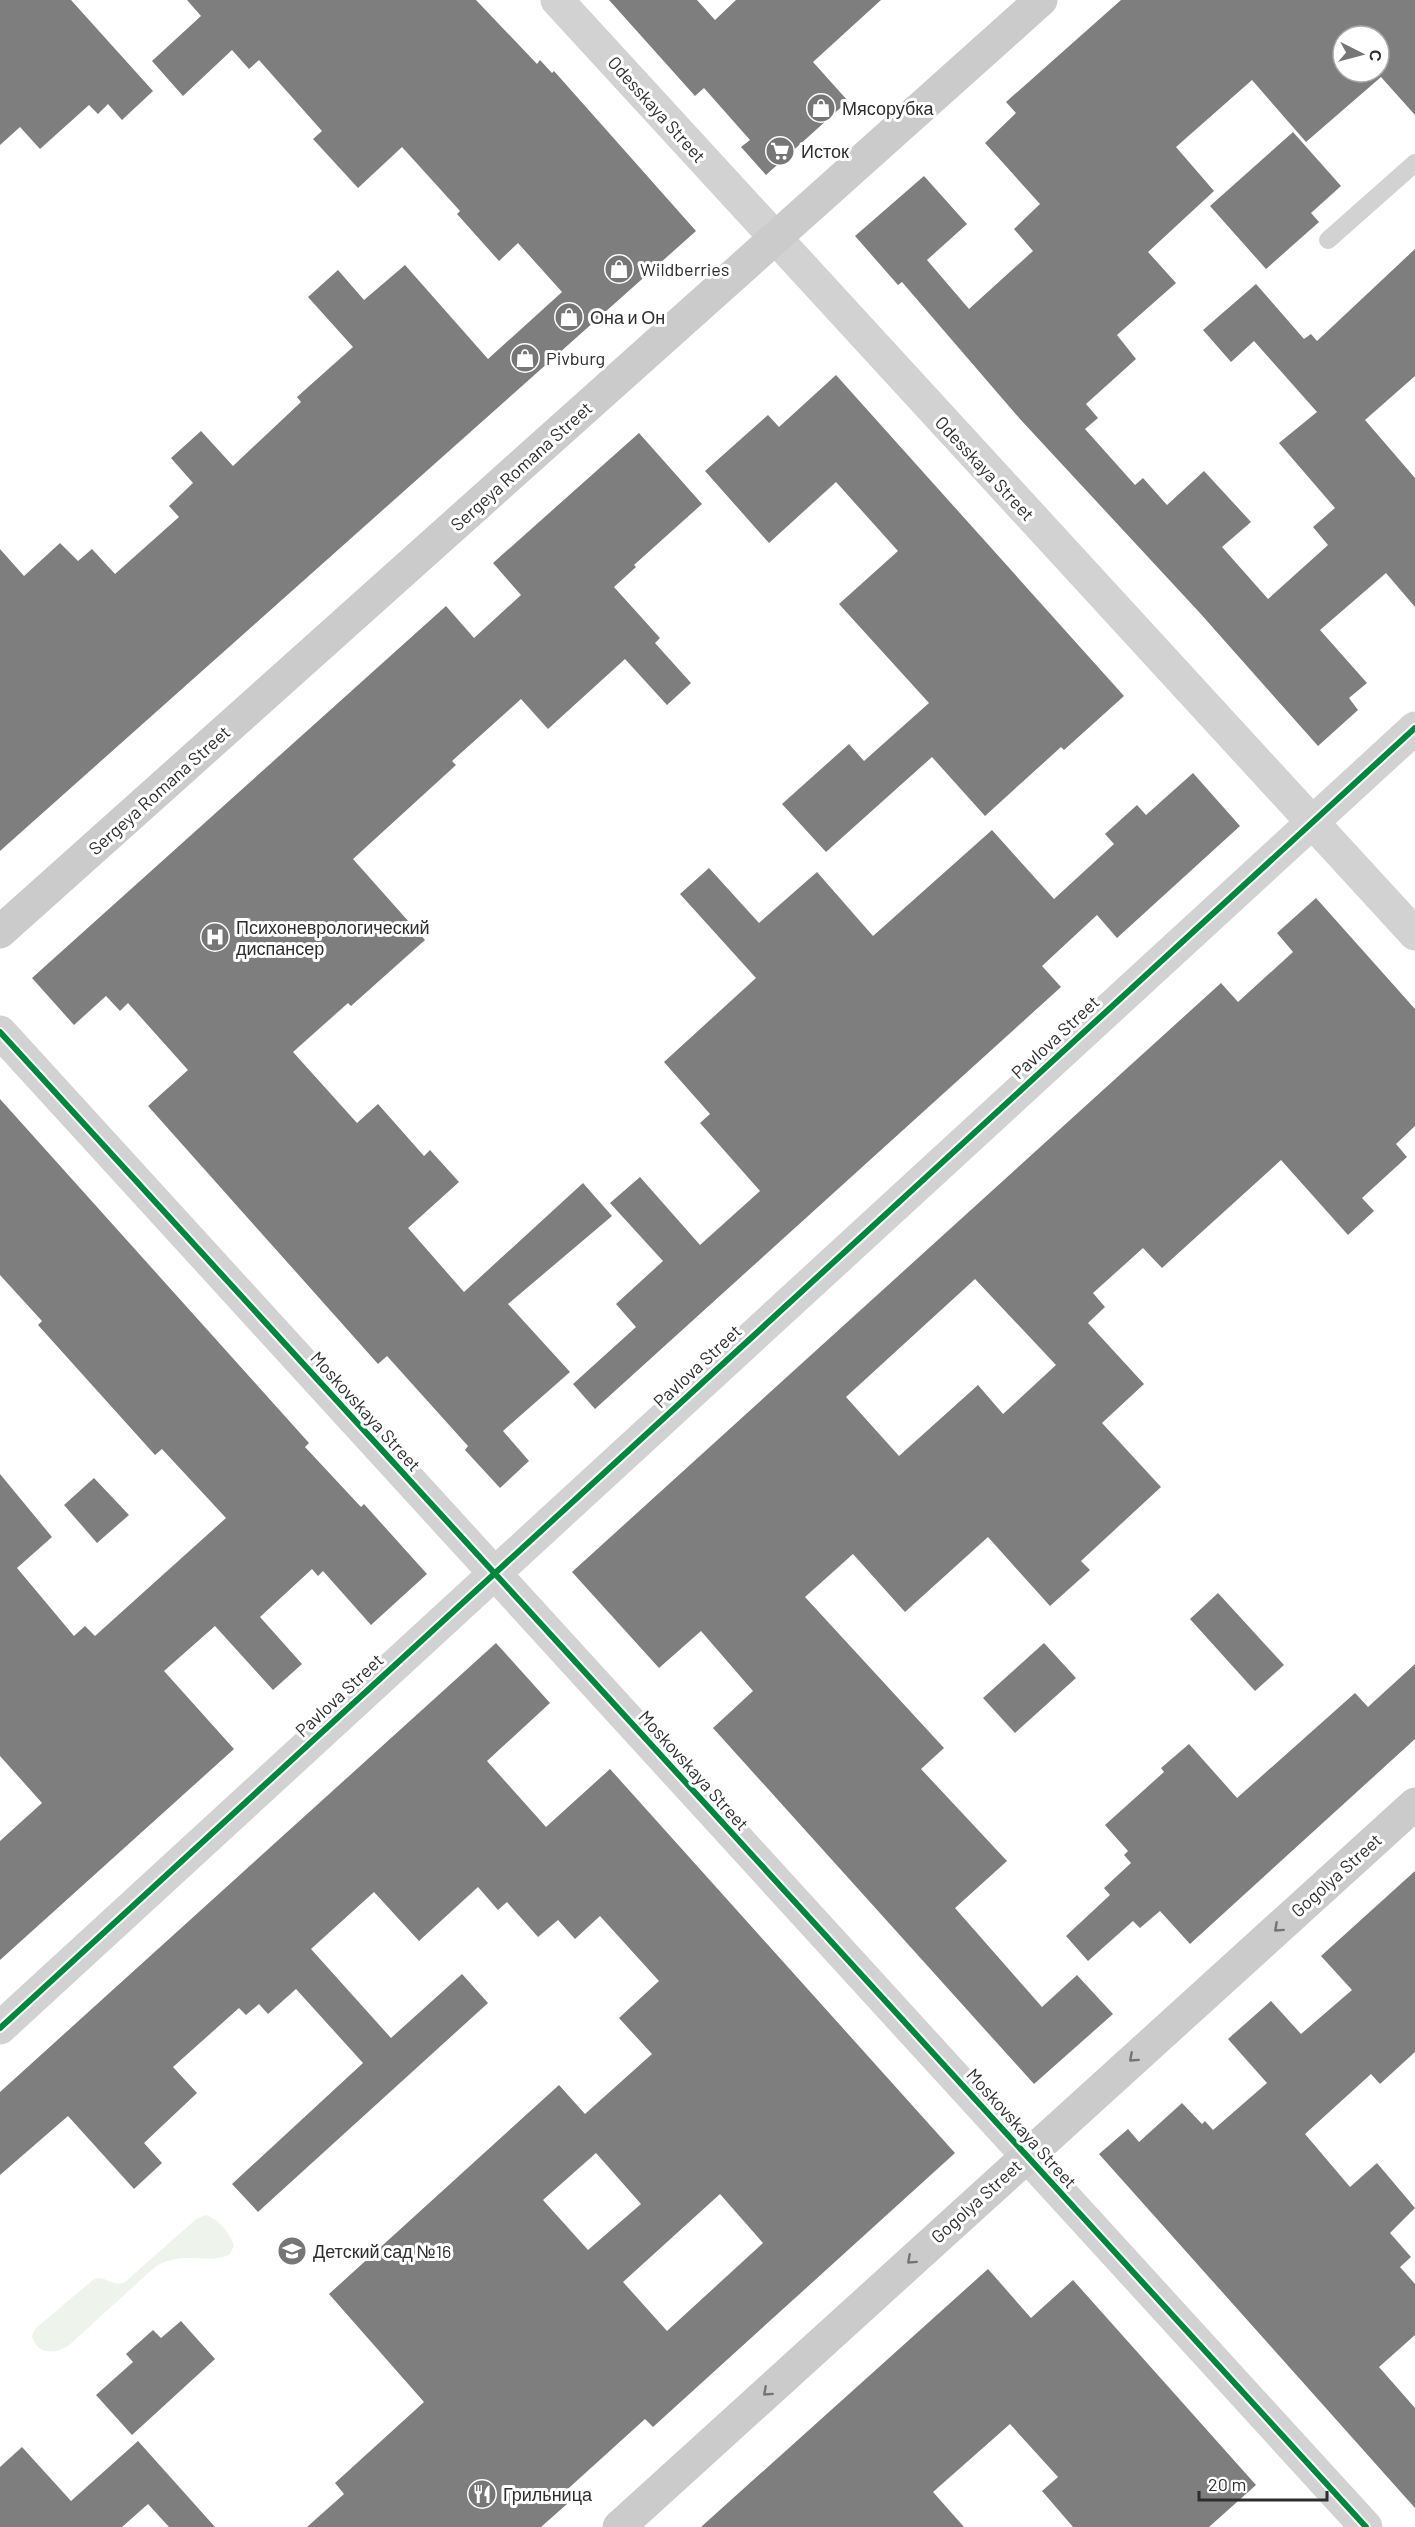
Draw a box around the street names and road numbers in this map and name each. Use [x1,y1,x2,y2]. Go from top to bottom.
street label: Odesskaya Street [604,51,710,167]
street label: Sergeya Romana Street [446,397,596,535]
street label: Odesskaya Street [931,411,1039,525]
street label: Sergeya Romana Street [84,721,234,859]
street label: Pavlova Street [1006,991,1104,1083]
street label: Pavlova Street [648,1320,746,1412]
street label: Moskovskaya Street [306,1346,426,1476]
street label: Pavlova Street [290,1649,388,1741]
street label: Moskovskaya Street [634,1705,754,1835]
street label: Gogolya Street [1286,1829,1386,1921]
street label: Moskovskaya Street [962,2063,1082,2193]
street label: Gogolya Street [926,2155,1026,2247]

